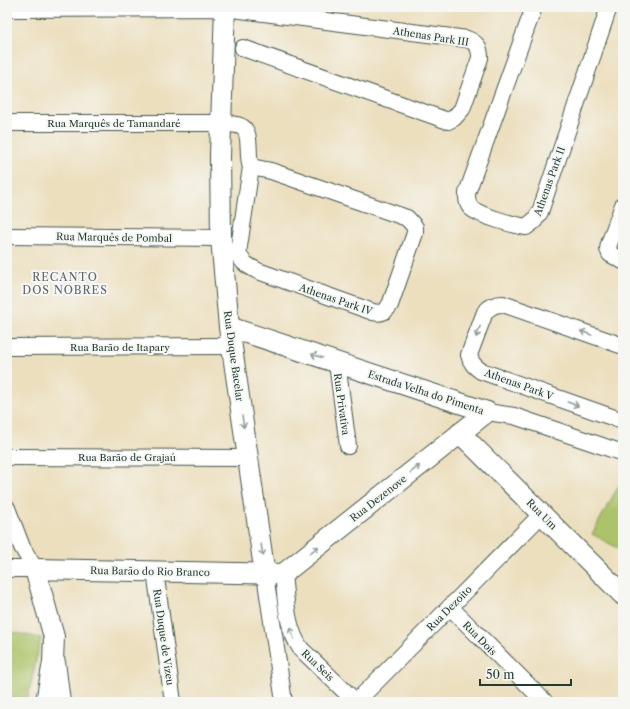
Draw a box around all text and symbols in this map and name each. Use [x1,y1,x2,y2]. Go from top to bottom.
street label: Athenas Park III [391,24,470,49]
street label: Rua Marquês de Tamandaré [47,117,181,130]
street label: Athenas Park II [531,144,568,219]
street label: Rua Marquês de Pombal [56,230,172,245]
district label: RECANTO DOS NOBRES [22,270,108,297]
street label: Athenas Park IV [297,281,375,318]
street label: Rua Duque Bacelar [221,310,246,403]
one-way arrow [473,325,481,337]
one-way arrow [581,328,593,336]
street label: Rua Barão de Itapary [70,341,170,354]
one-way arrow [311,352,324,359]
street label: Athenas Park V [482,366,556,403]
street label: Estrada Velha do Pimenta [366,368,486,418]
street label: Rua Privativa [331,372,352,437]
one-way arrow [567,400,579,408]
one-way arrow [239,415,247,428]
street label: Rua Barão de Grajaú [78,451,176,464]
one-way arrow [410,465,421,473]
street label: Rua Dezenove [347,472,410,525]
street label: Rua Um [524,496,560,533]
one-way arrow [258,543,266,556]
one-way arrow [308,545,319,554]
street label: Rua Barão do Rio Branco [90,564,210,579]
street label: Rua Dezoito [424,583,475,634]
street label: Rua Duque de Vizeu [150,588,177,686]
street label: Rua Dois [460,619,499,658]
one-way arrow [288,627,296,639]
street label: Rua Seis [299,647,337,684]
scale bar [480,661,571,687]
text: 50 m [486,667,515,682]

